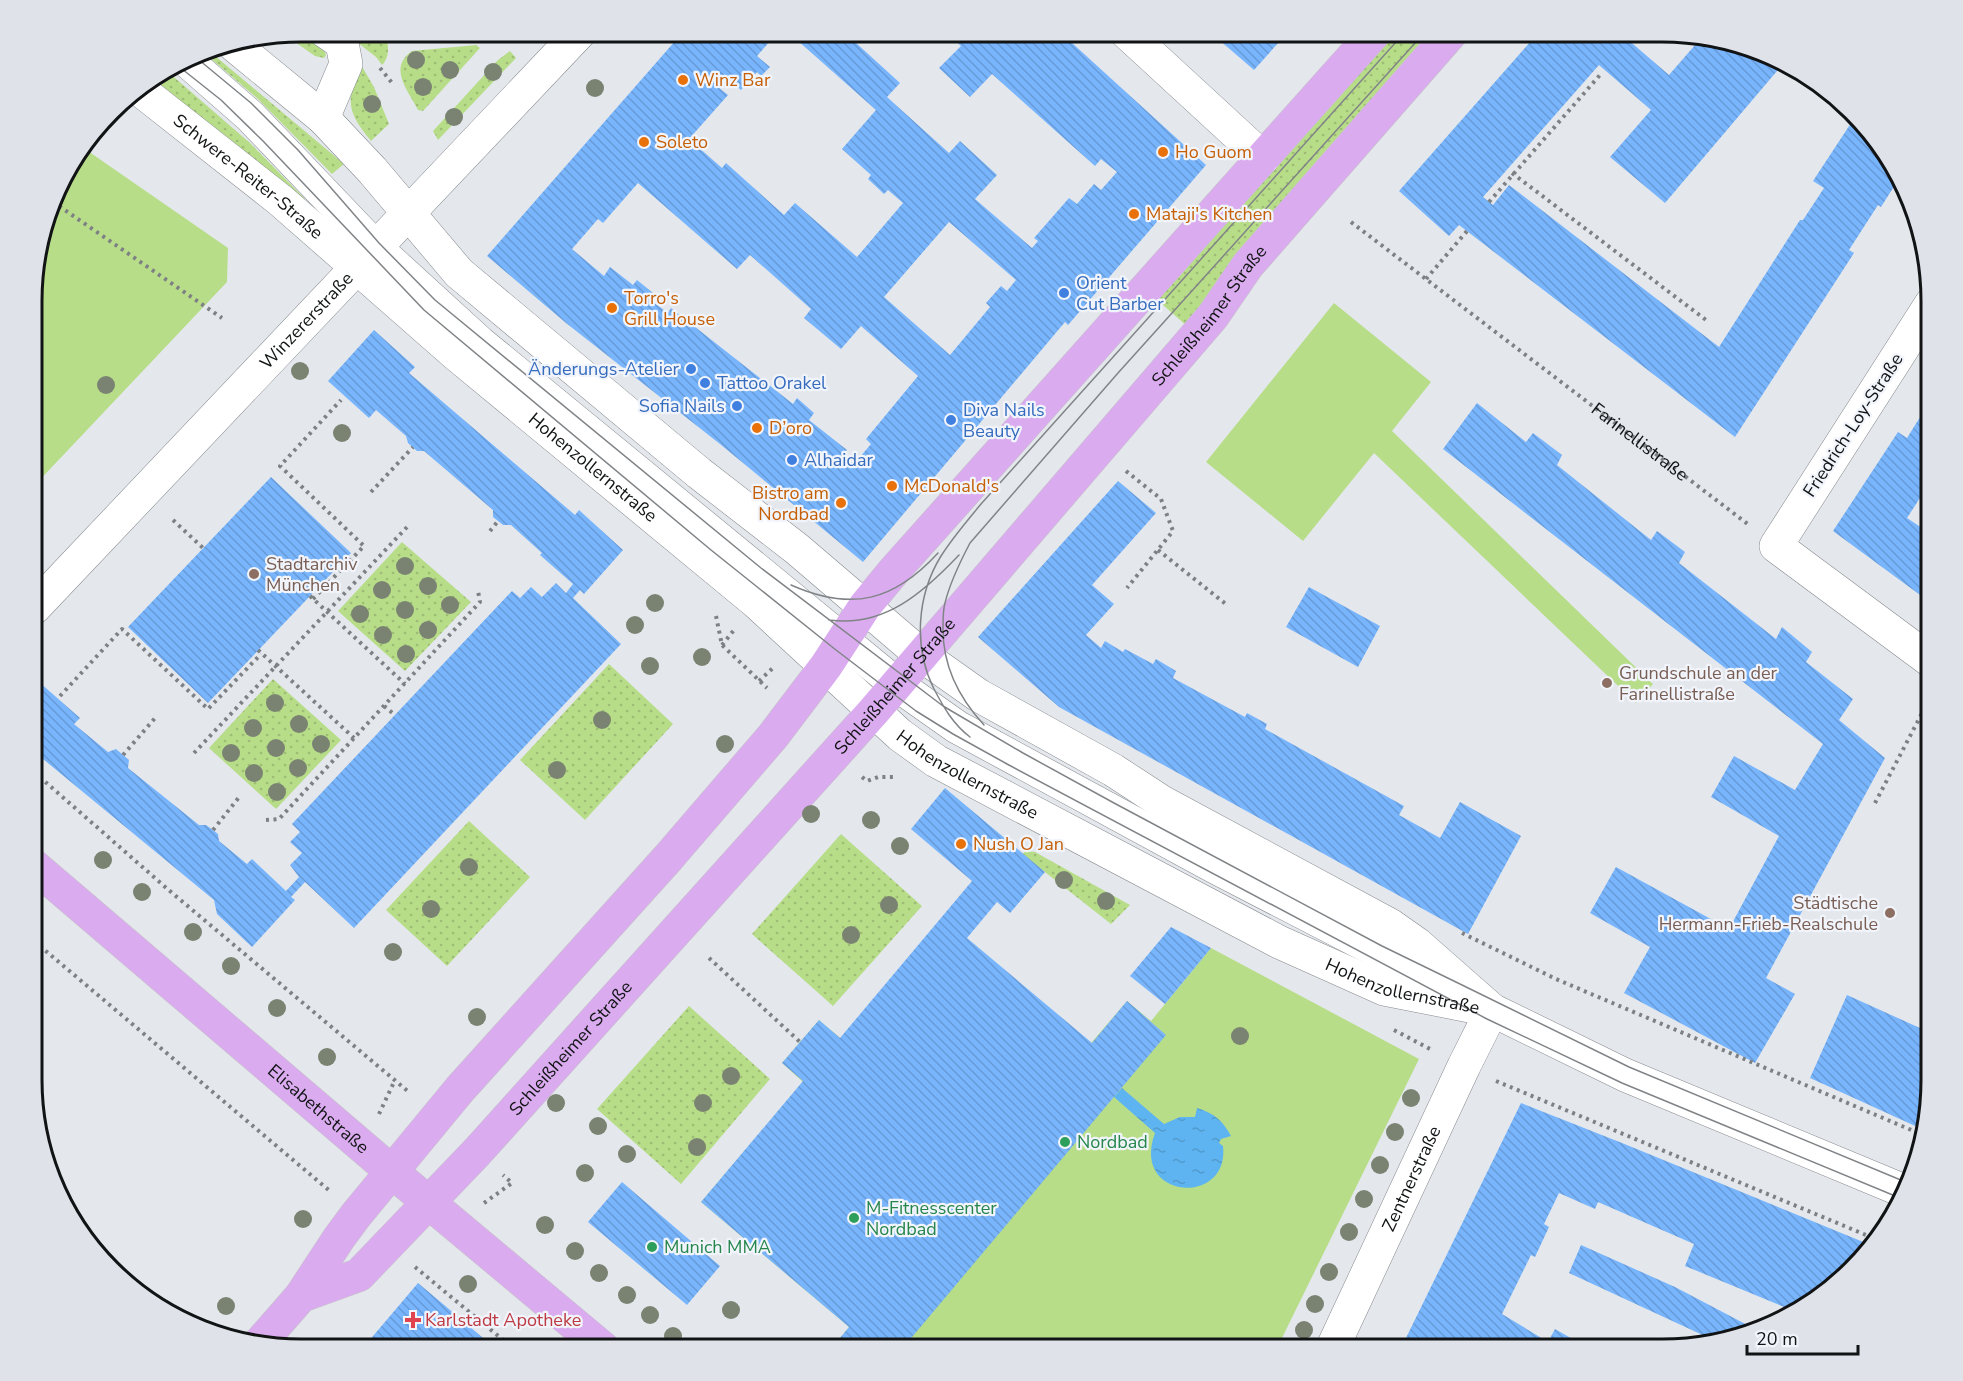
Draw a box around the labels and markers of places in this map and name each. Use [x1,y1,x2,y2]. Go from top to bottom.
place label: Winz Bar [695,68,771,92]
marker: Winz Bar [676,73,690,87]
place label: Soleto [656,130,708,154]
marker: Soleto [637,135,651,149]
place label: Ho Guom [1175,140,1252,164]
marker: Ho Guom [1156,145,1170,159]
place label: Mataji's Kitchen [1146,202,1272,226]
marker: Mataji's Kitchen [1127,207,1141,221]
place label: Orient Cut Barber [1076,271,1164,316]
place label: Torro's Grill House [624,286,715,331]
marker: Orient Cut Barber [1057,286,1071,300]
marker: Torro's Grill House [605,301,619,315]
place label: Änderungs-Atelier [528,357,680,381]
marker: Änderungs-Atelier [684,362,698,376]
place label: Tattoo Orakel [717,371,827,395]
marker: Tattoo Orakel [698,376,712,390]
place label: Sofia Nails [639,394,725,418]
place label: Diva Nails Beauty [963,398,1045,443]
marker: Sofia Nails [730,399,744,413]
marker: Diva Nails Beauty [944,413,958,427]
place label: D’oro [769,416,812,440]
marker: D’oro [750,421,764,435]
place label: Alhaidar [804,448,873,472]
marker: Alhaidar [785,453,799,467]
place label: McDonald's [904,474,999,498]
marker: McDonald's [885,479,899,493]
place label: Bistro am Nordbad [752,481,829,526]
marker: Bistro am Nordbad [834,496,848,510]
place label: Stadtarchiv München [266,552,358,597]
marker: Stadtarchiv München [247,567,261,581]
place label: Grundschule an der Farinellistraße [1619,661,1778,706]
marker: Grundschule an der Farinellistraße [1600,676,1614,690]
place label: Nush O Jan [973,832,1064,856]
marker: Nush O Jan [954,837,968,851]
place label: Städtische Hermann-Frieb-Realschule [1659,891,1878,936]
marker: Städtische Hermann-Frieb-Realschule [1883,906,1897,920]
place label: Nordbad [1077,1130,1148,1154]
marker: Nordbad [1058,1135,1072,1149]
place label: M-Fitnesscenter Nordbad [866,1196,997,1241]
marker: M-Fitnesscenter Nordbad [847,1211,861,1225]
place label: Munich MMA [664,1235,771,1259]
marker: Munich MMA [645,1240,659,1254]
place label: Karlstadt Apotheke [425,1308,581,1332]
marker: Karlstadt Apotheke [406,1313,420,1327]

